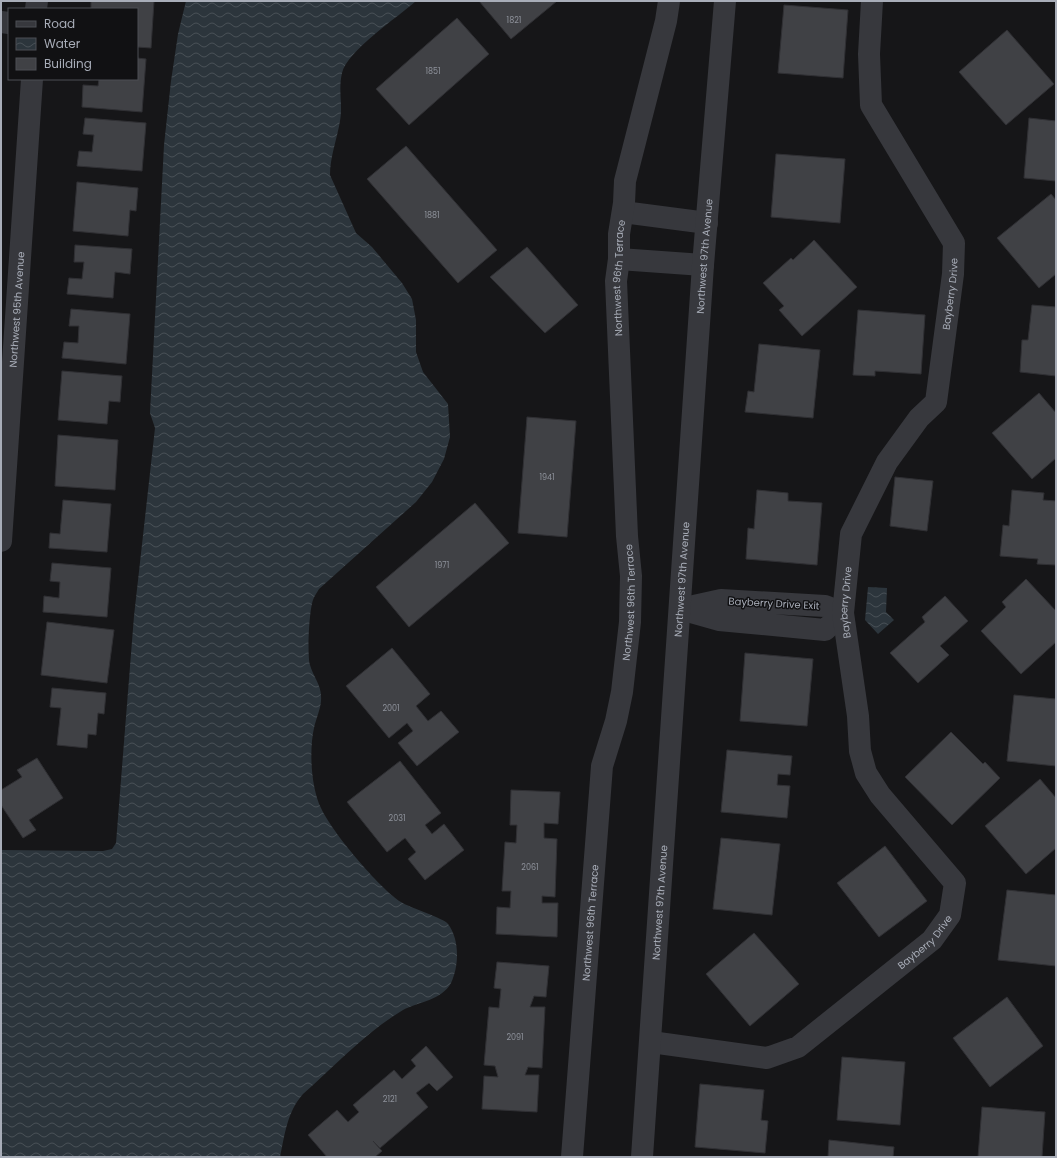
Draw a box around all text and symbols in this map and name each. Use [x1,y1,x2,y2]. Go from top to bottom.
legend [8,8,138,80]
text: Road [44,15,75,32]
house number: 1821 [507,15,521,26]
text: Water [44,35,81,52]
text: Building [44,55,92,72]
house number: 1851 [425,66,441,77]
street label: Northwest 97th Avenue [693,198,716,314]
house number: 1881 [424,210,440,221]
street label: Northwest 96th Terrace [609,219,629,336]
street label: Northwest 95th Avenue [6,251,28,368]
street label: Bayberry Drive [939,258,962,331]
house number: 1941 [539,472,555,483]
street label: Northwest 97th Avenue [671,521,693,637]
street label: Northwest 96th Terrace [619,543,639,661]
house number: 1971 [435,560,449,571]
street label: Bayberry Drive [836,566,856,639]
street label: Bayberry Drive Exit [728,594,820,613]
house number: 2001 [382,703,400,714]
house number: 2031 [389,813,405,824]
street label: Northwest 97th Avenue [648,845,671,961]
house number: 2061 [521,862,539,873]
street label: Northwest 96th Terrace [579,864,602,981]
street label: Bayberry Drive [894,912,956,973]
house number: 2091 [506,1032,524,1043]
house number: 2121 [383,1094,397,1105]

